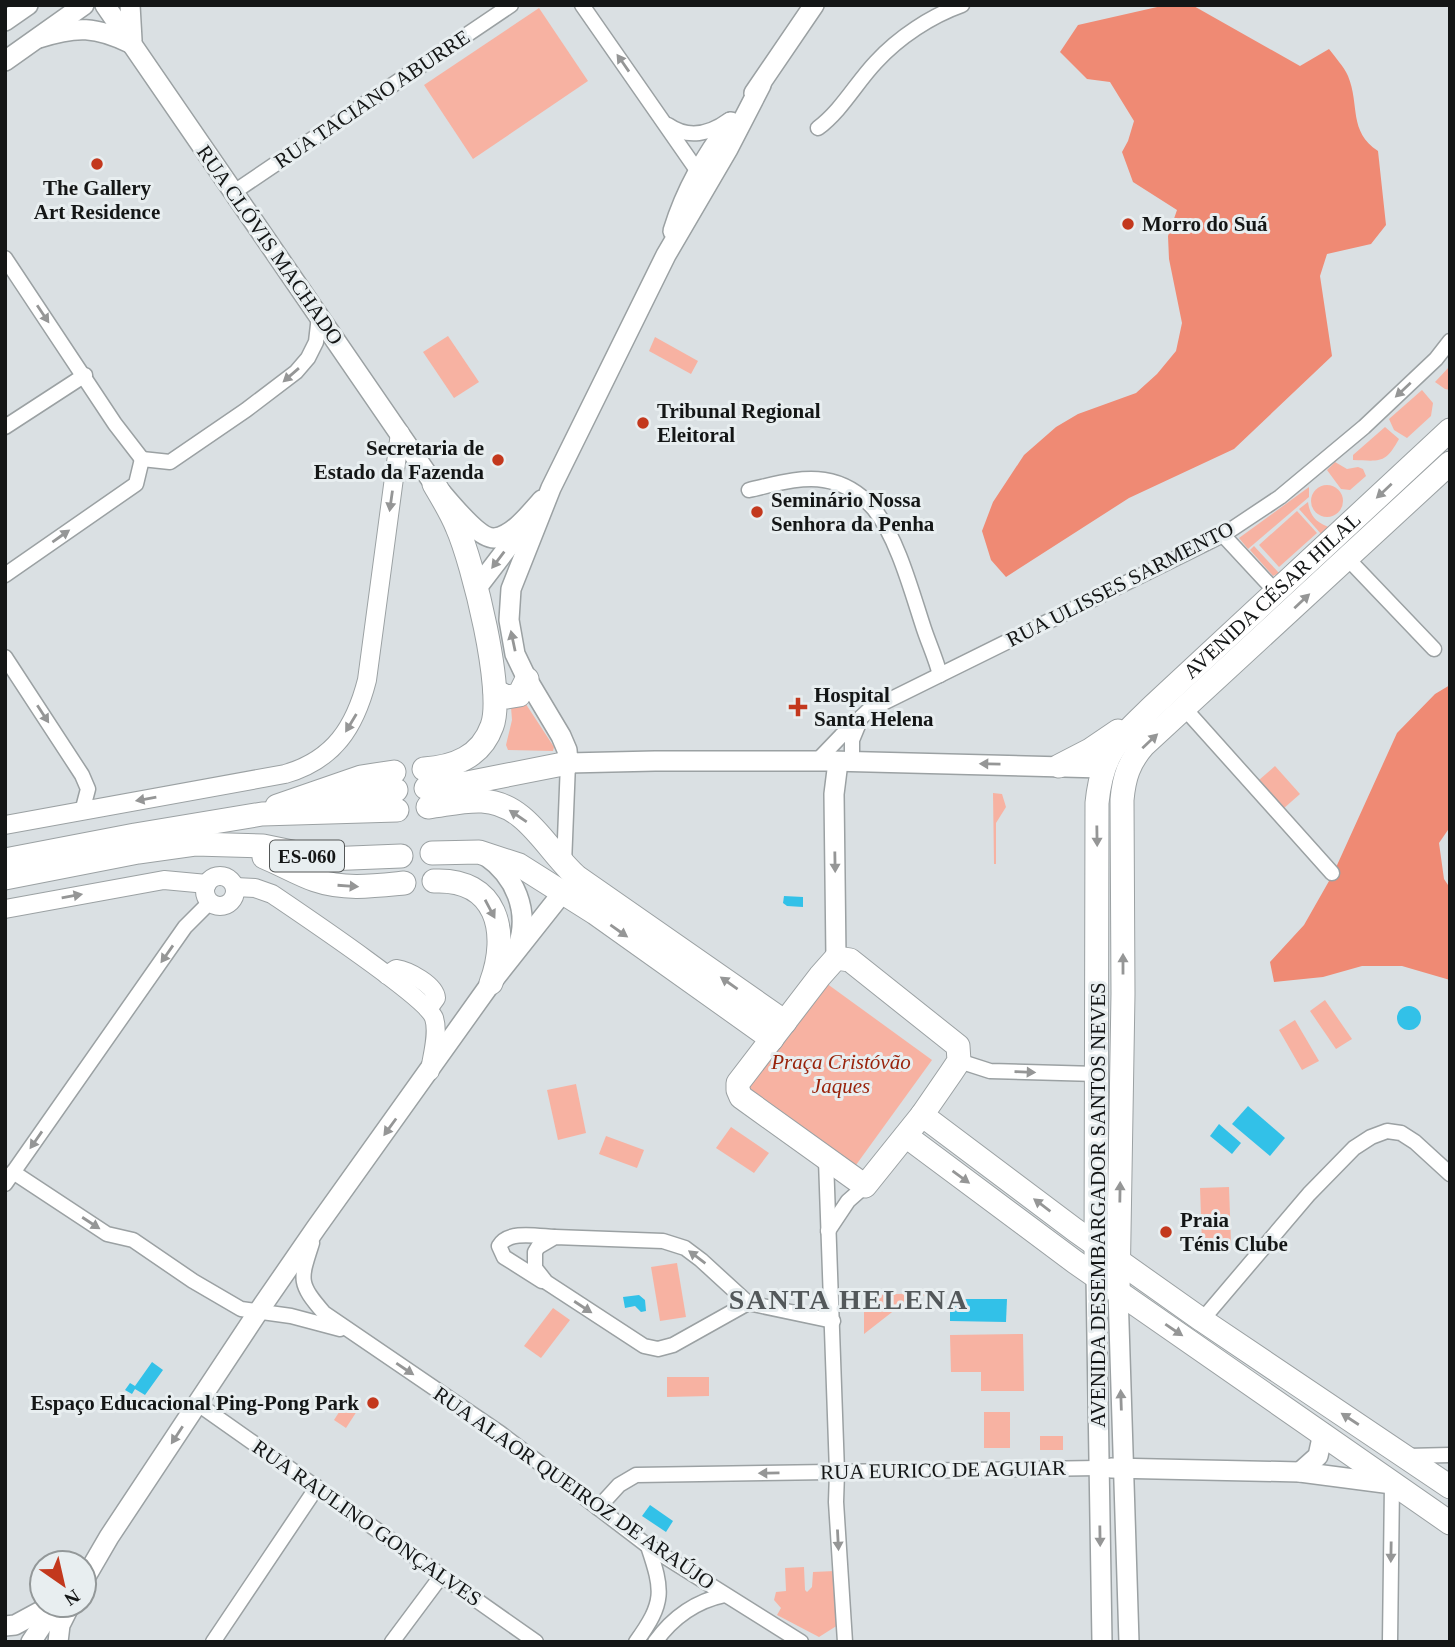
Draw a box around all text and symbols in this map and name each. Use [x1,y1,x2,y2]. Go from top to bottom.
street label: RUA TACIANO ABURRE [270,25,474,173]
one-way arrow [616,54,630,72]
street label: RUA CLÓVIS MACHADO [192,141,348,349]
marker: The Gallery Art Residence [89,156,105,172]
place label: The Gallery Art Residence [34,176,160,224]
place label: Morro do Suá [1142,212,1268,236]
marker: Morro do Suá [1120,216,1136,232]
one-way arrow [37,305,50,324]
one-way arrow [282,367,300,383]
one-way arrow [1394,382,1411,399]
place label: Tribunal Regional Eleitoral [657,399,821,447]
marker: Tribunal Regional Eleitoral [635,415,651,431]
place label: Secretaria de Estado da Fazenda [314,436,484,484]
marker: Secretaria de Estado da Fazenda [490,452,506,468]
one-way arrow [1375,483,1393,499]
place label: Seminário Nossa Senhora da Penha [771,488,935,536]
one-way arrow [385,490,396,512]
marker: Seminário Nossa Senhora da Penha [749,504,765,520]
street label: AVENIDA CÉSAR HILAL [1178,507,1365,684]
street label: RUA ULISSES SARMENTO [1002,516,1238,652]
one-way arrow [52,529,70,543]
one-way arrow [491,550,506,568]
one-way arrow [1293,594,1310,610]
one-way arrow [507,630,518,652]
place label: Hospital Santa Helena [814,683,934,731]
marker: Hospital Santa Helena [788,697,808,717]
one-way arrow [36,704,49,724]
one-way arrow [344,714,357,733]
one-way arrow [1141,733,1158,749]
one-way arrow [979,758,1001,770]
one-way arrow [135,794,157,805]
one-way arrow [509,809,527,823]
one-way arrow [1091,825,1103,847]
road number: ES-060 [270,841,344,872]
one-way arrow [829,851,841,873]
one-way arrow [337,881,359,892]
one-way arrow [61,890,83,901]
one-way arrow [484,899,496,919]
one-way arrow [610,923,628,937]
one-way arrow [160,945,174,963]
one-way arrow [1117,953,1129,975]
one-way arrow [720,976,738,990]
street label: AVENIDA DESEMBARGADOR SANTOS NEVES [1086,982,1110,1428]
park label: Praça Cristóvão Jaques [770,1050,911,1098]
one-way arrow [1014,1066,1036,1078]
one-way arrow [383,1118,397,1136]
one-way arrow [29,1131,43,1149]
one-way arrow [952,1169,970,1183]
one-way arrow [1114,1181,1126,1203]
one-way arrow [1033,1197,1051,1212]
place label: Praia Ténis Clube [1180,1208,1288,1256]
one-way arrow [81,1216,100,1229]
marker: Praia Ténis Clube [1158,1224,1174,1240]
one-way arrow [689,1250,707,1265]
district label: SANTA HELENA [729,1284,969,1315]
one-way arrow [574,1300,593,1313]
one-way arrow [1165,1323,1184,1336]
one-way arrow [396,1362,414,1376]
street label: RUA ALAOR QUEIROZ DE ARAÚJO [429,1381,719,1595]
one-way arrow [1115,1389,1127,1411]
place label: Espaço Educacional Ping-Pong Park [31,1391,359,1415]
marker: Espaço Educacional Ping-Pong Park [365,1395,381,1411]
one-way arrow [1341,1412,1359,1426]
one-way arrow [171,1425,184,1444]
street label: RUA RAULINO GONÇALVES [248,1435,486,1611]
street label: RUA EURICO DE AGUIAR [820,1456,1066,1484]
one-way arrow [758,1467,780,1479]
one-way arrow [1094,1525,1106,1547]
one-way arrow [833,1529,844,1551]
one-way arrow [1386,1542,1397,1564]
north arrow [28,1549,98,1619]
text: N [60,1585,84,1610]

